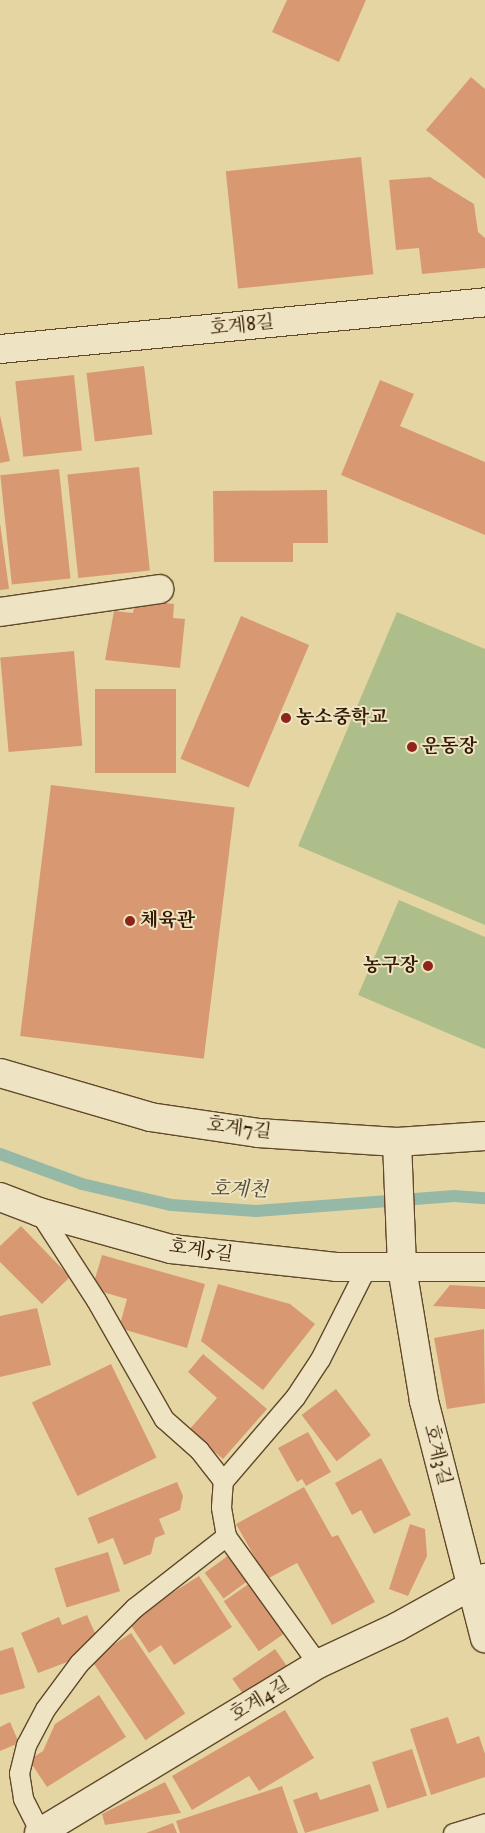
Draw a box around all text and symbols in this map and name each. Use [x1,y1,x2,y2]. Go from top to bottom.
street label: 호계8길 [209,311,275,341]
place label: 농소중학교 [296,707,388,729]
marker: 농소중학교 [280,712,292,724]
place label: 운동장 [422,736,477,758]
marker: 운동장 [406,741,418,753]
place label: 체육관 [140,910,195,932]
marker: 체육관 [124,915,136,927]
place label: 농구장 [363,955,418,977]
marker: 농구장 [422,960,434,972]
street label: 호계7길 [205,1114,273,1144]
water label: 호계천 [210,1177,268,1203]
street label: 호계5길 [167,1235,235,1267]
street label: 호계3길 [418,1422,456,1488]
street label: 호계4길 [226,1673,294,1727]

